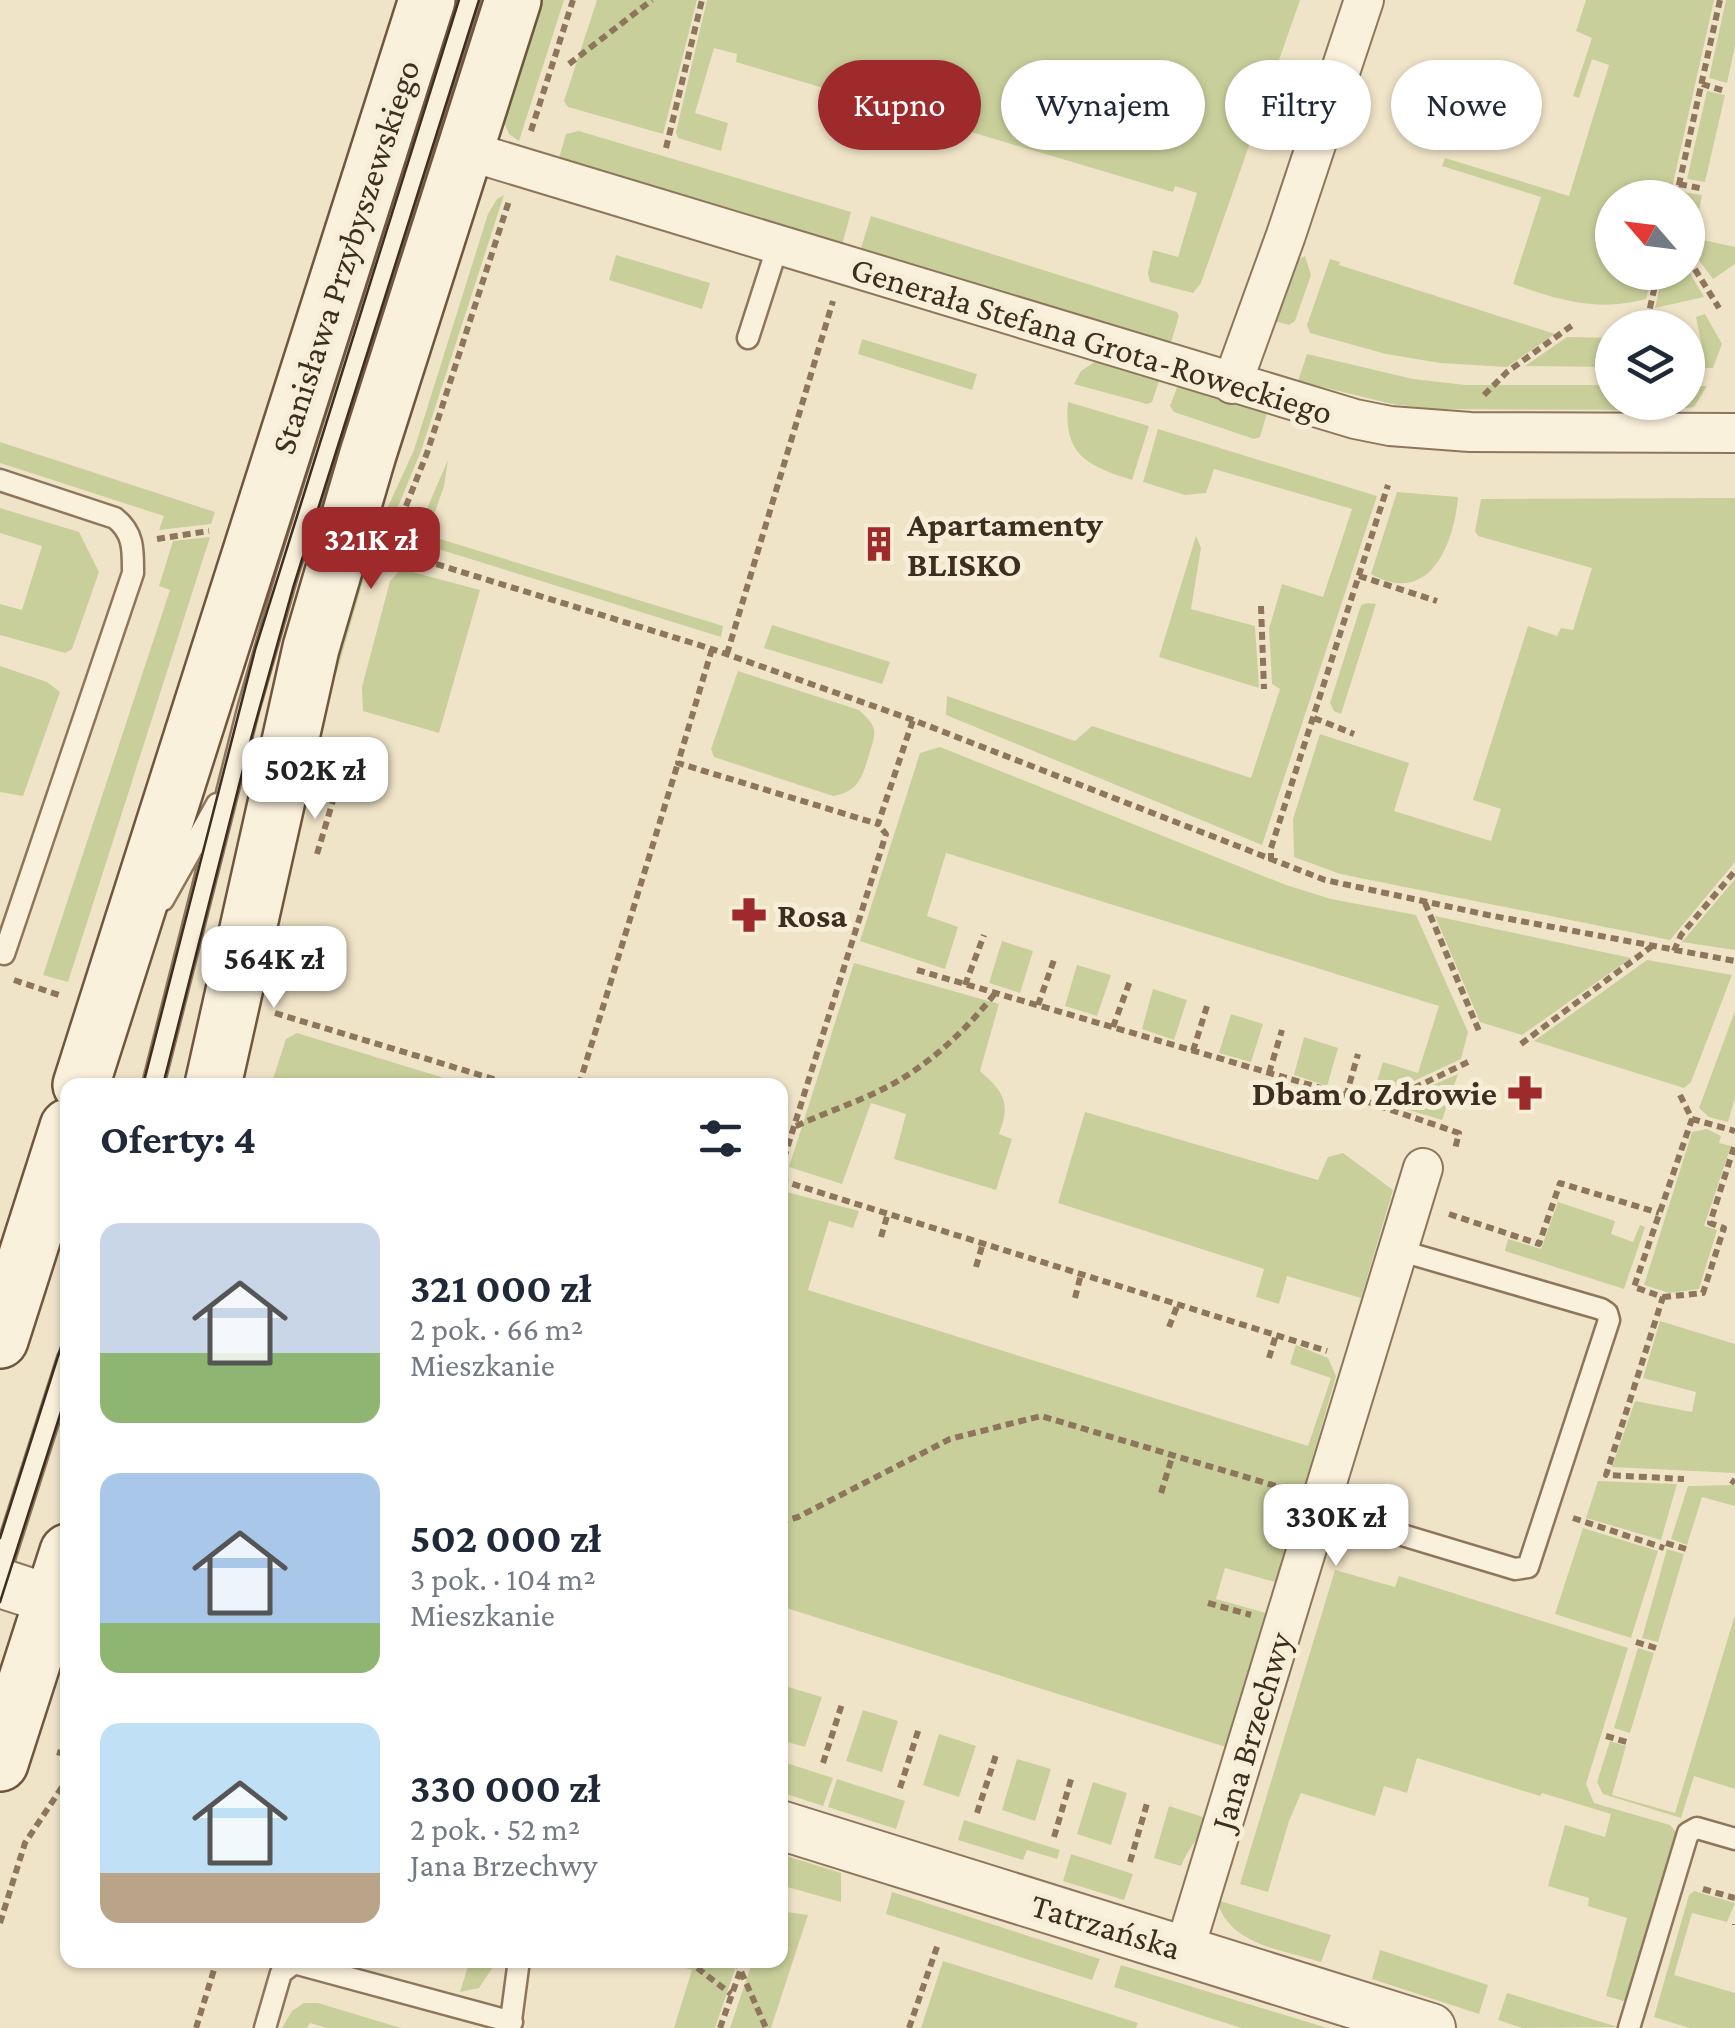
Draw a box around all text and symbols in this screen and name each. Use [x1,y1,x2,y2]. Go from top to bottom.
street label: Stanisława Przybyszewskiego [263,55,428,459]
chip: Kupno [818,60,981,150]
chip: Wynajem [1001,60,1205,150]
chip: Filtry [1225,60,1371,150]
chip: Nowe [1391,60,1542,150]
north arrow [1595,180,1705,290]
map controls [1595,180,1705,420]
street label: Generała Stefana Grota-Roweckiego [846,249,1337,432]
button: layers [1595,310,1705,420]
place label: Apartamenty BLISKO [906,505,1104,584]
pin: 321K zł [279,507,463,592]
text: 321K zł [324,521,418,557]
building icon: Apartamenty BLISKO [860,525,898,563]
pin: 502K zł [223,737,407,822]
text: 502K zł [264,751,366,787]
pharmacy icon: Rosa [730,896,768,934]
place label: Rosa [777,896,847,935]
pin: 564K zł [182,926,366,1011]
text: 564K zł [224,940,324,976]
place label: Dbam o Zdrowie [1252,1074,1497,1113]
pharmacy icon: Dbam o Zdrowie [1506,1074,1544,1112]
icon: filters [693,1111,748,1166]
text: Oferty: 4 [100,1115,256,1162]
icon: home [180,1263,300,1383]
text: 321 000 zł [410,1264,591,1311]
text: 2 pok. · 66 m² [410,1311,583,1347]
text: Mieszkanie [410,1347,555,1383]
pin: 330K zł [1244,1484,1428,1569]
text: 330K zł [1285,1498,1387,1534]
icon: home [180,1513,300,1633]
text: 502 000 zł [410,1514,601,1561]
text: 3 pok. · 104 m² [410,1561,596,1597]
text: Mieszkanie [410,1597,555,1633]
street label: Jana Brzechwy [1202,1627,1300,1838]
icon: home [180,1763,300,1883]
text: 330 000 zł [410,1764,600,1811]
text: 2 pok. · 52 m² [410,1811,580,1847]
text: Jana Brzechwy [410,1847,597,1883]
street label: Tatrzańska [1026,1885,1185,1968]

